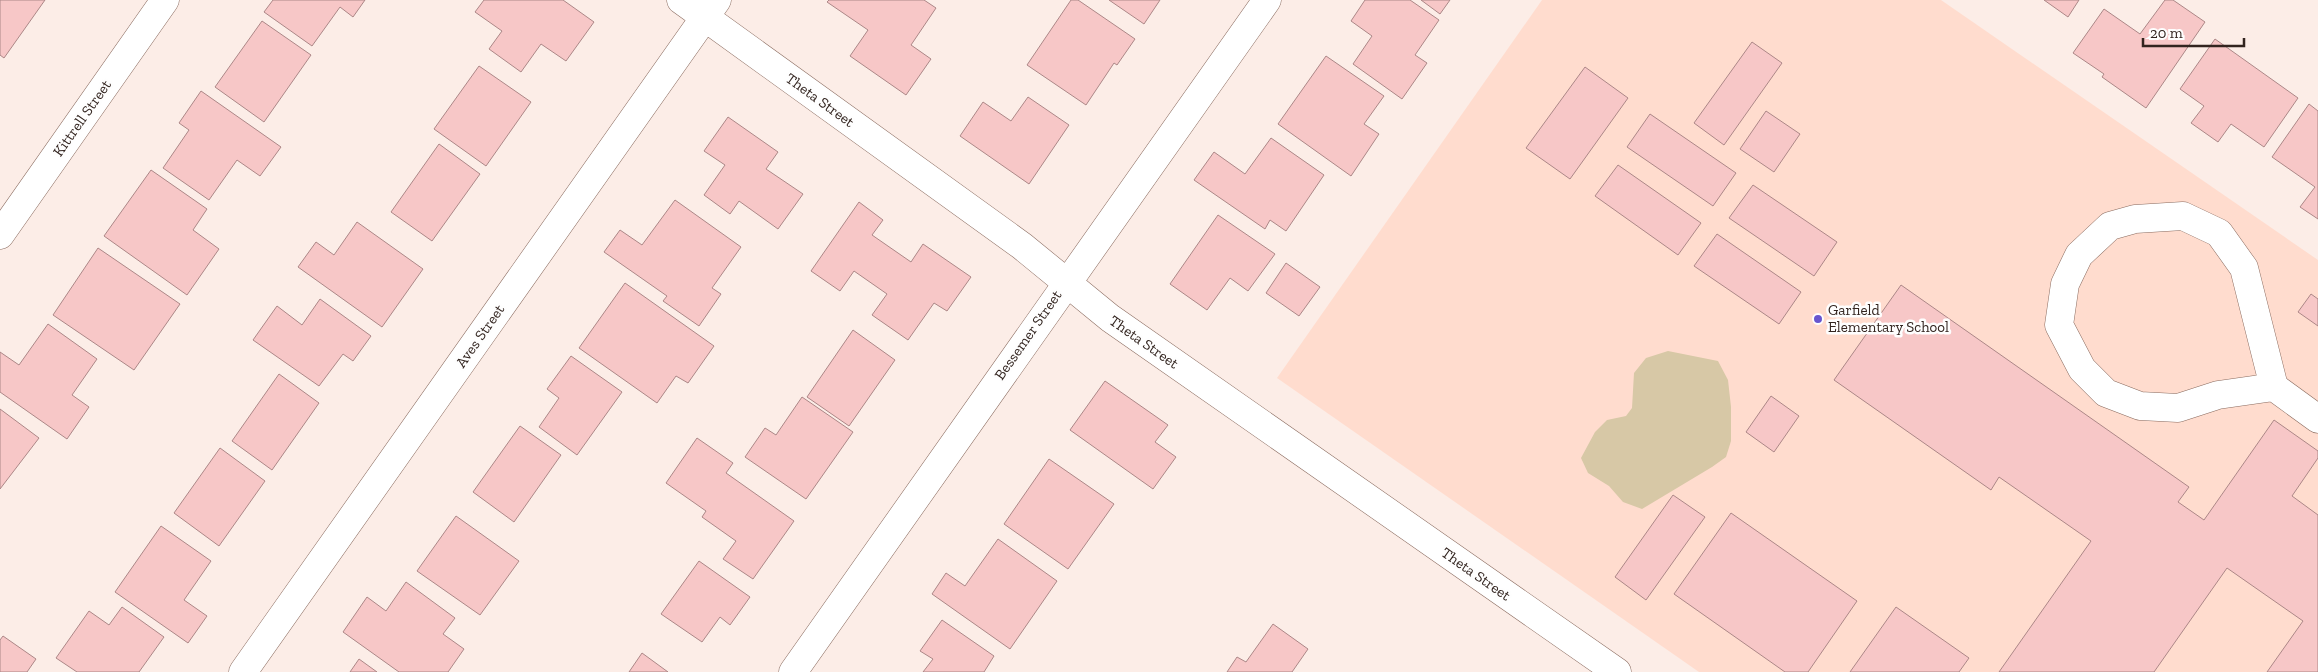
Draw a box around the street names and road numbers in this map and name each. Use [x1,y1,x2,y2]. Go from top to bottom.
street label: Theta Street [782,69,858,131]
street label: Kittrell Street [49,76,115,160]
street label: Bessemer Street [990,286,1066,383]
street label: Aves Street [452,301,509,371]
street label: Theta Street [1106,312,1182,373]
street label: Theta Street [1438,544,1514,605]

